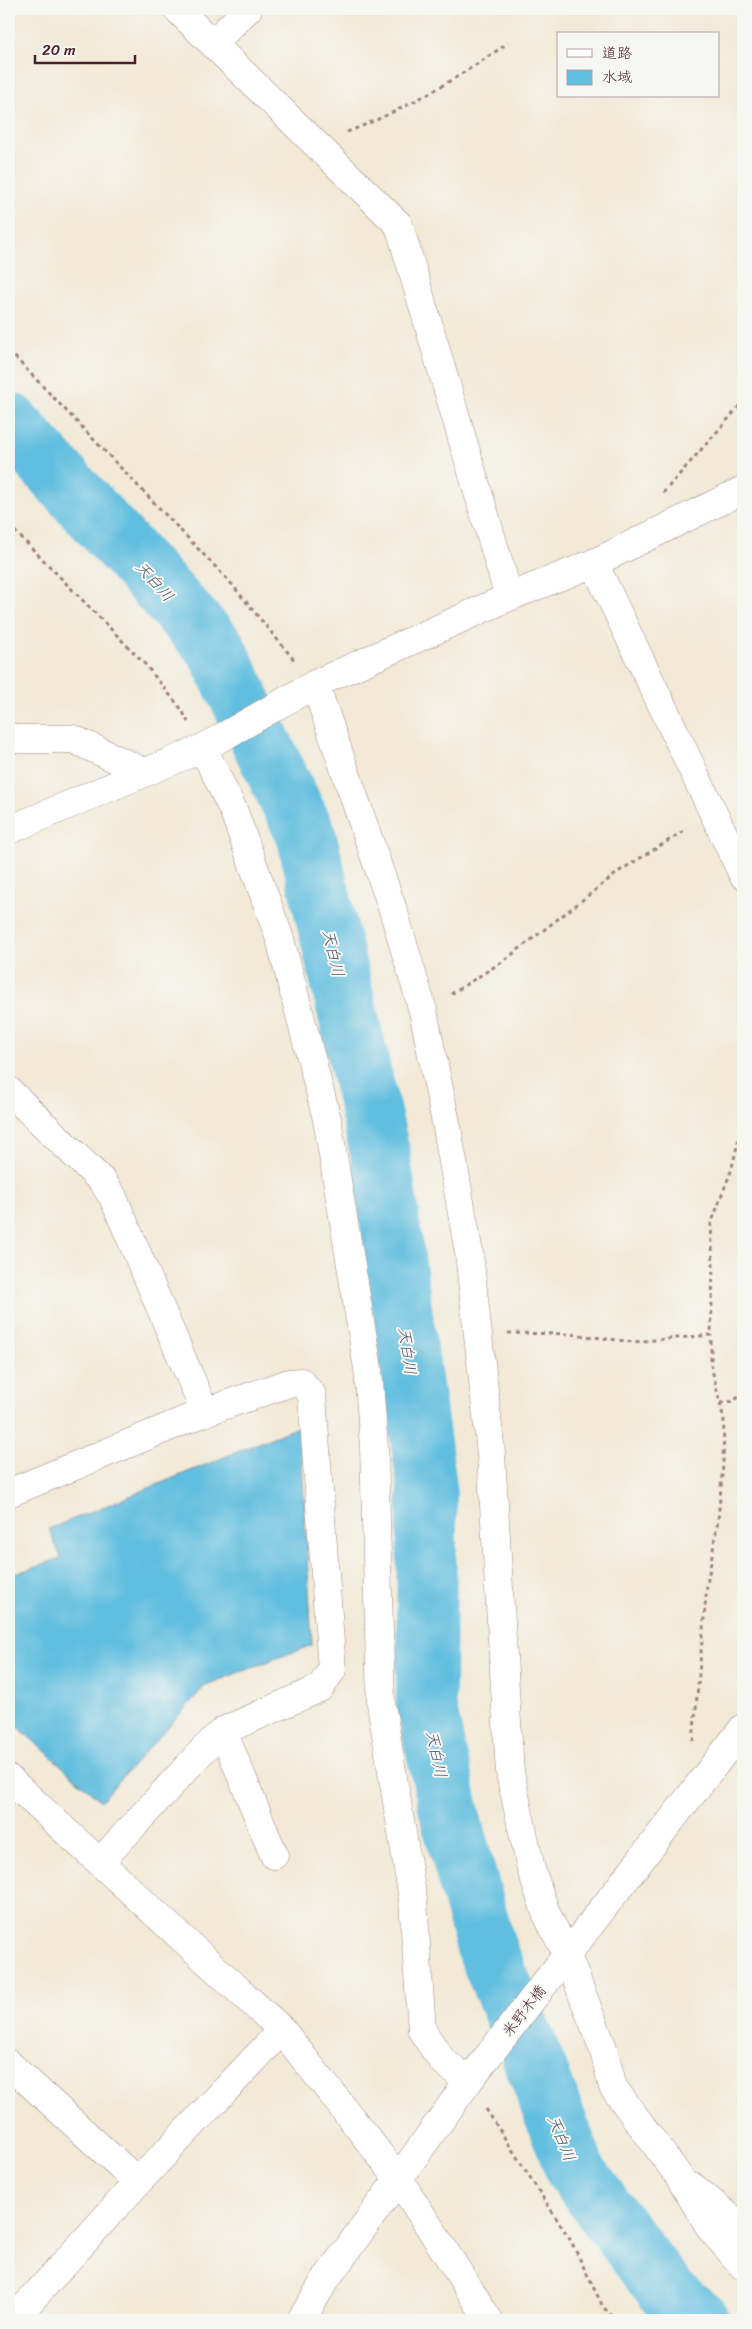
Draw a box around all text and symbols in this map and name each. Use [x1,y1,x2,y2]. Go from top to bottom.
scale bar [35,32,135,64]
legend [557,32,720,98]
text: 20 m [42,37,76,63]
text: 道路 [602,40,632,66]
text: 水域 [602,64,632,90]
water label: 天白川 [128,554,181,609]
water label: 天白川 [314,926,353,980]
water label: 天白川 [390,1325,425,1377]
water label: 天白川 [417,1728,456,1781]
street label: 米野木橋 [495,1979,553,2043]
water label: 天白川 [539,2110,584,2166]

